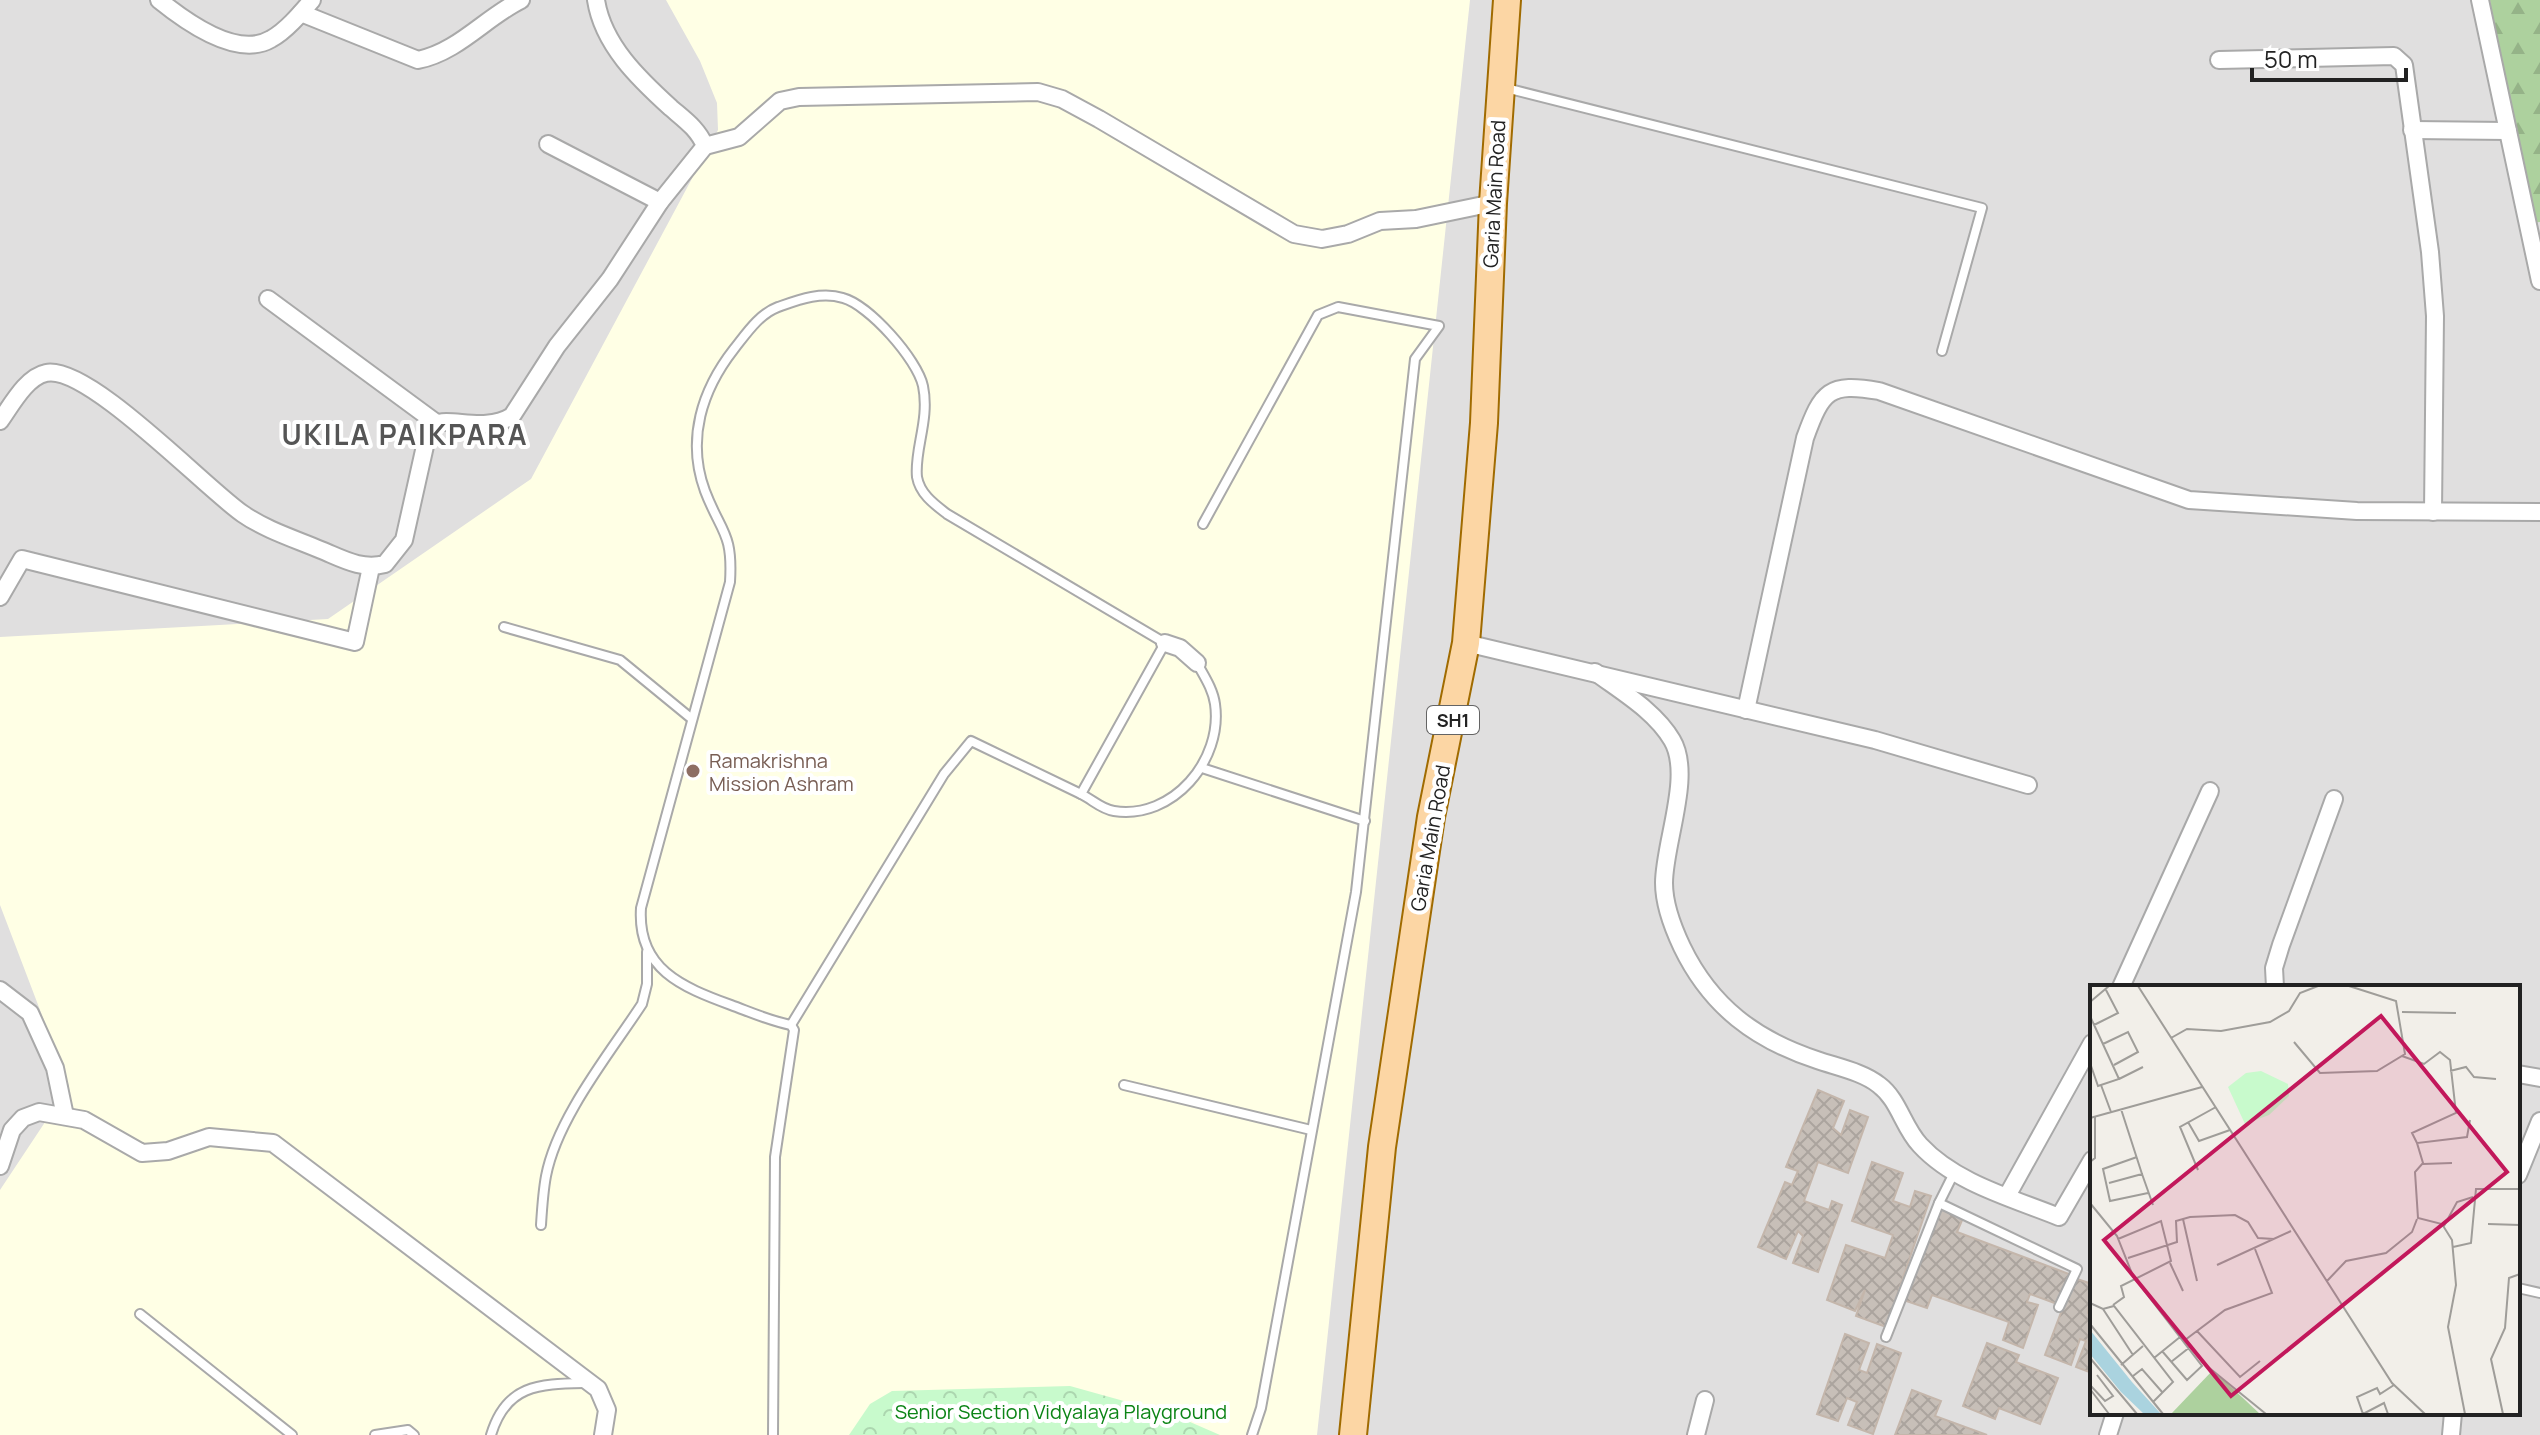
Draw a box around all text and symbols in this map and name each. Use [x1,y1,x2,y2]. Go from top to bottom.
scale bar [2252,32,2406,82]
text: 50 m [2264,42,2318,75]
street label: Garia Main Road [1477,119,1511,269]
district label: UKILA PAIKPARA [281,415,529,453]
road number: SH1 [1427,706,1479,734]
place label: Ramakrishna Mission Ashram [709,747,854,797]
marker: Ramakrishna Mission Ashram [684,762,702,780]
street label: Garia Main Road [1404,763,1456,913]
inset map [2090,985,2520,1415]
park label: Senior Section Vidyalaya Playground [895,1398,1227,1425]

